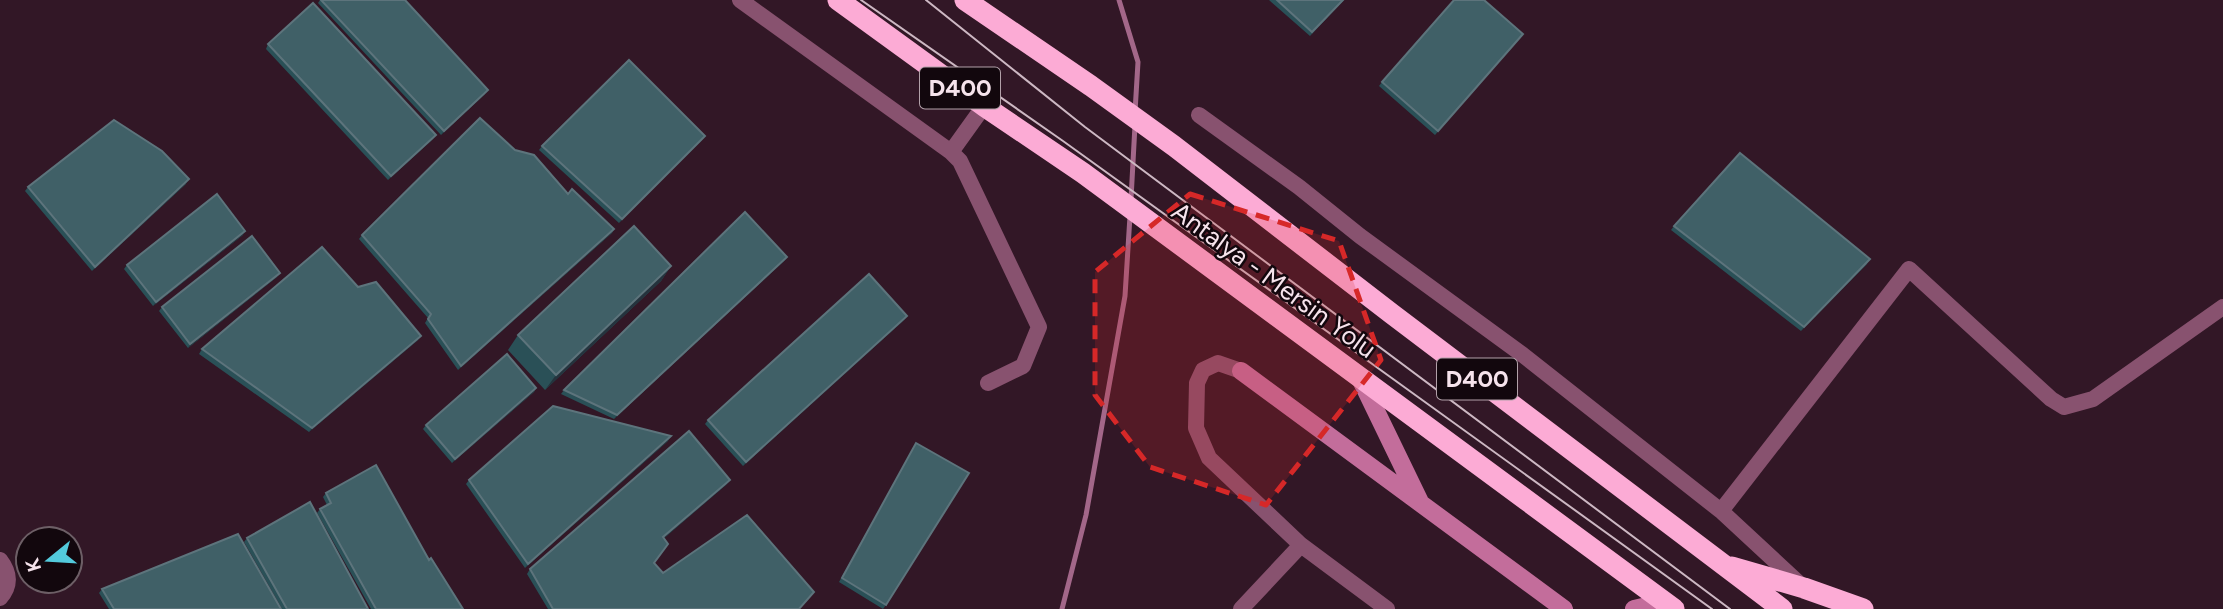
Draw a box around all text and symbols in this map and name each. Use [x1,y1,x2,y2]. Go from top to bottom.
road number: D400 [920,68,1000,108]
street label: Antalya - Mersin Yolu [1166,195,1382,365]
road number: D400 [1437,358,1517,400]
north arrow [14,525,84,595]
text: K [20,555,46,575]

